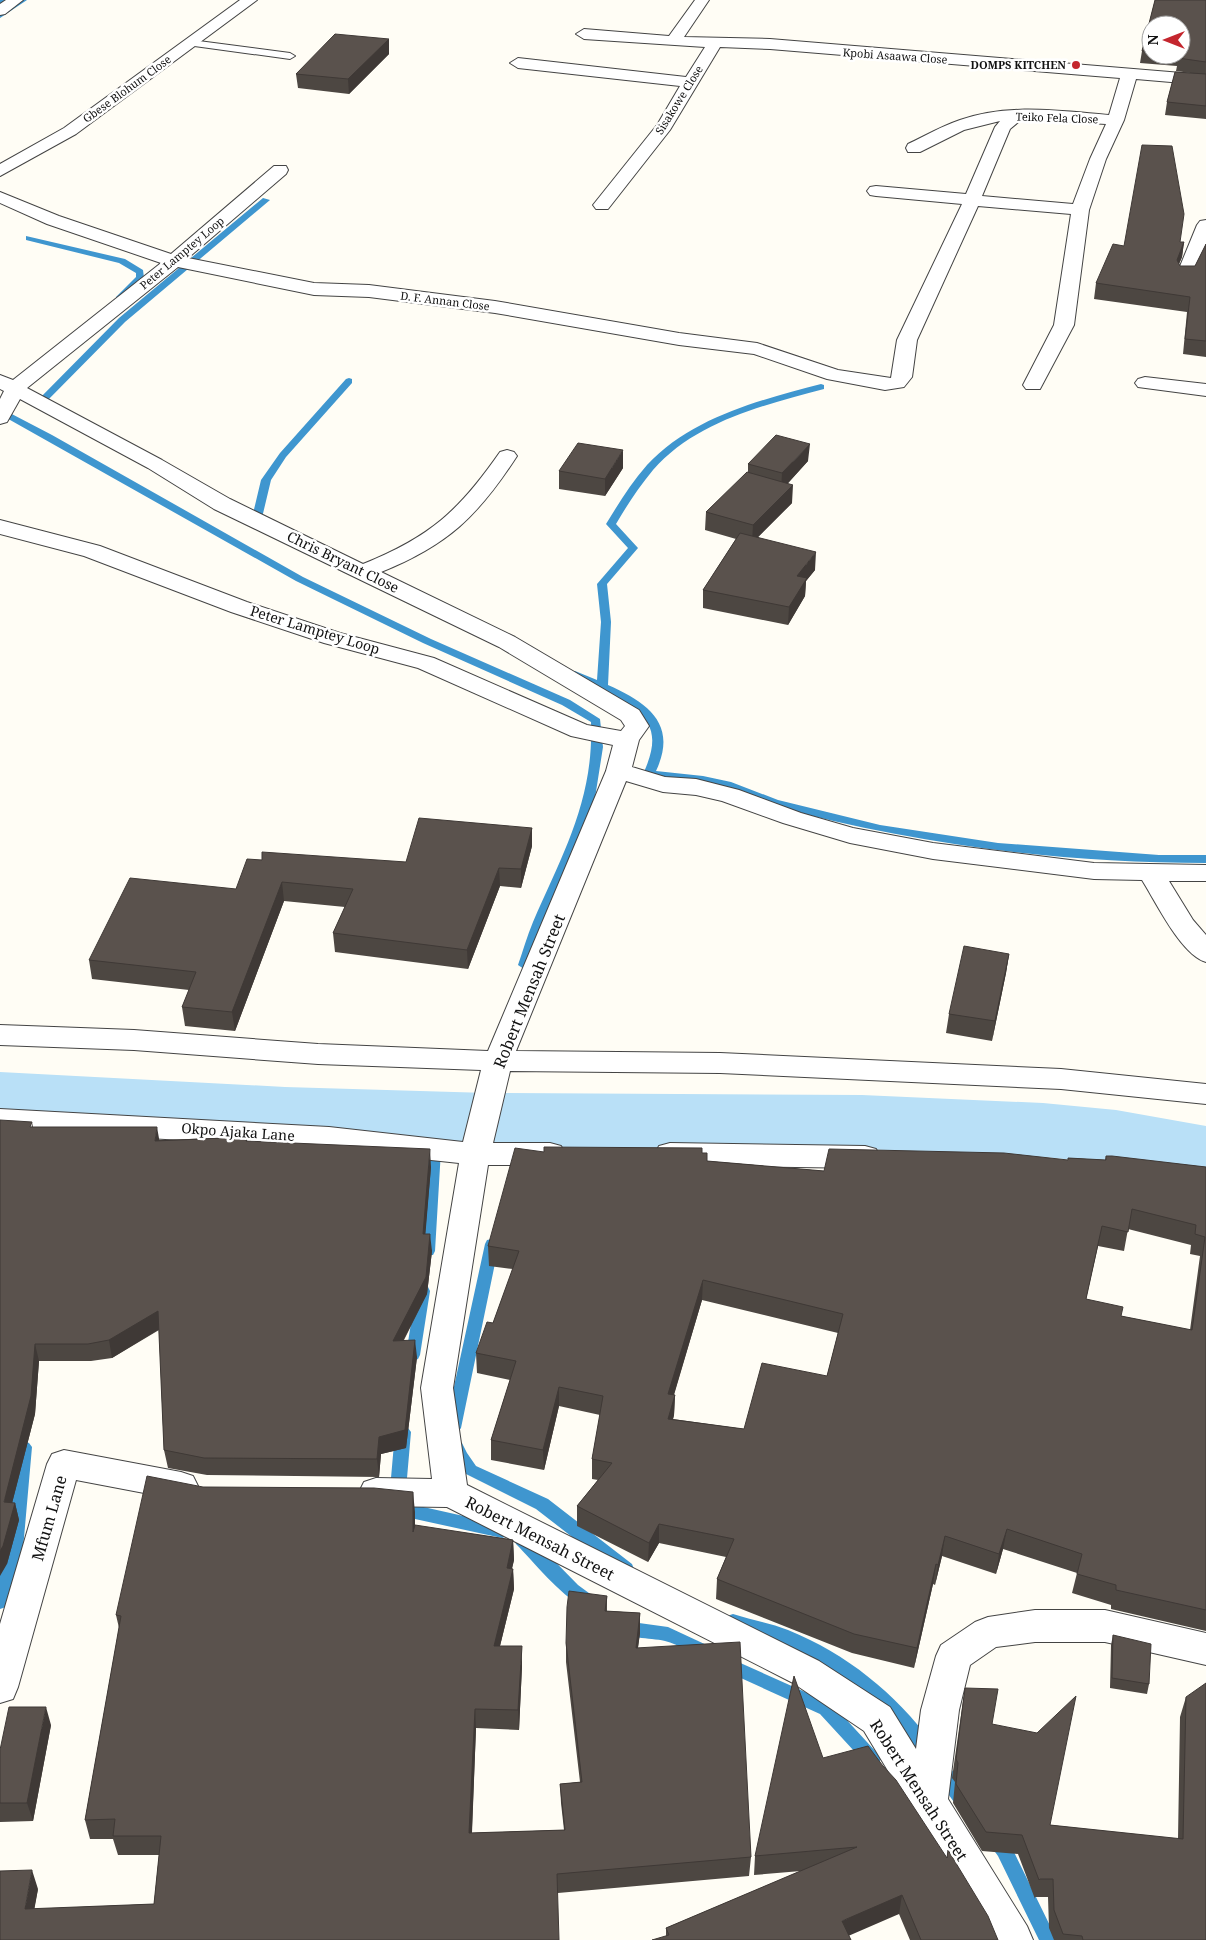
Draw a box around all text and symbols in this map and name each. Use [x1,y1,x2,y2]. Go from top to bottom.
north arrow [1141,15,1191,65]
text: N [1143,34,1162,46]
street label: Kpobi Asaawa Close [842,44,948,67]
street label: Gbese Blohum Close [80,51,174,126]
place label: DOMPS KITCHEN [971,57,1066,72]
marker: DOMPS KITCHEN [1070,59,1082,71]
street label: Sisakowe Close [651,62,706,137]
street label: Teiko Fela Close [1015,109,1099,126]
street label: Peter Lamptey Loop [136,213,227,292]
street label: D. F. Annan Close [400,288,491,313]
street label: Chris Bryant Close [284,526,402,597]
street label: Peter Lamptey Loop [248,601,382,658]
street label: Robert Mensah Street [488,910,570,1071]
street label: Okpo Ajaka Lane [181,1118,295,1145]
street label: Mfum Lane [26,1473,72,1563]
street label: Robert Mensah Street [462,1491,619,1585]
street label: Robert Mensah Street [865,1715,973,1865]

